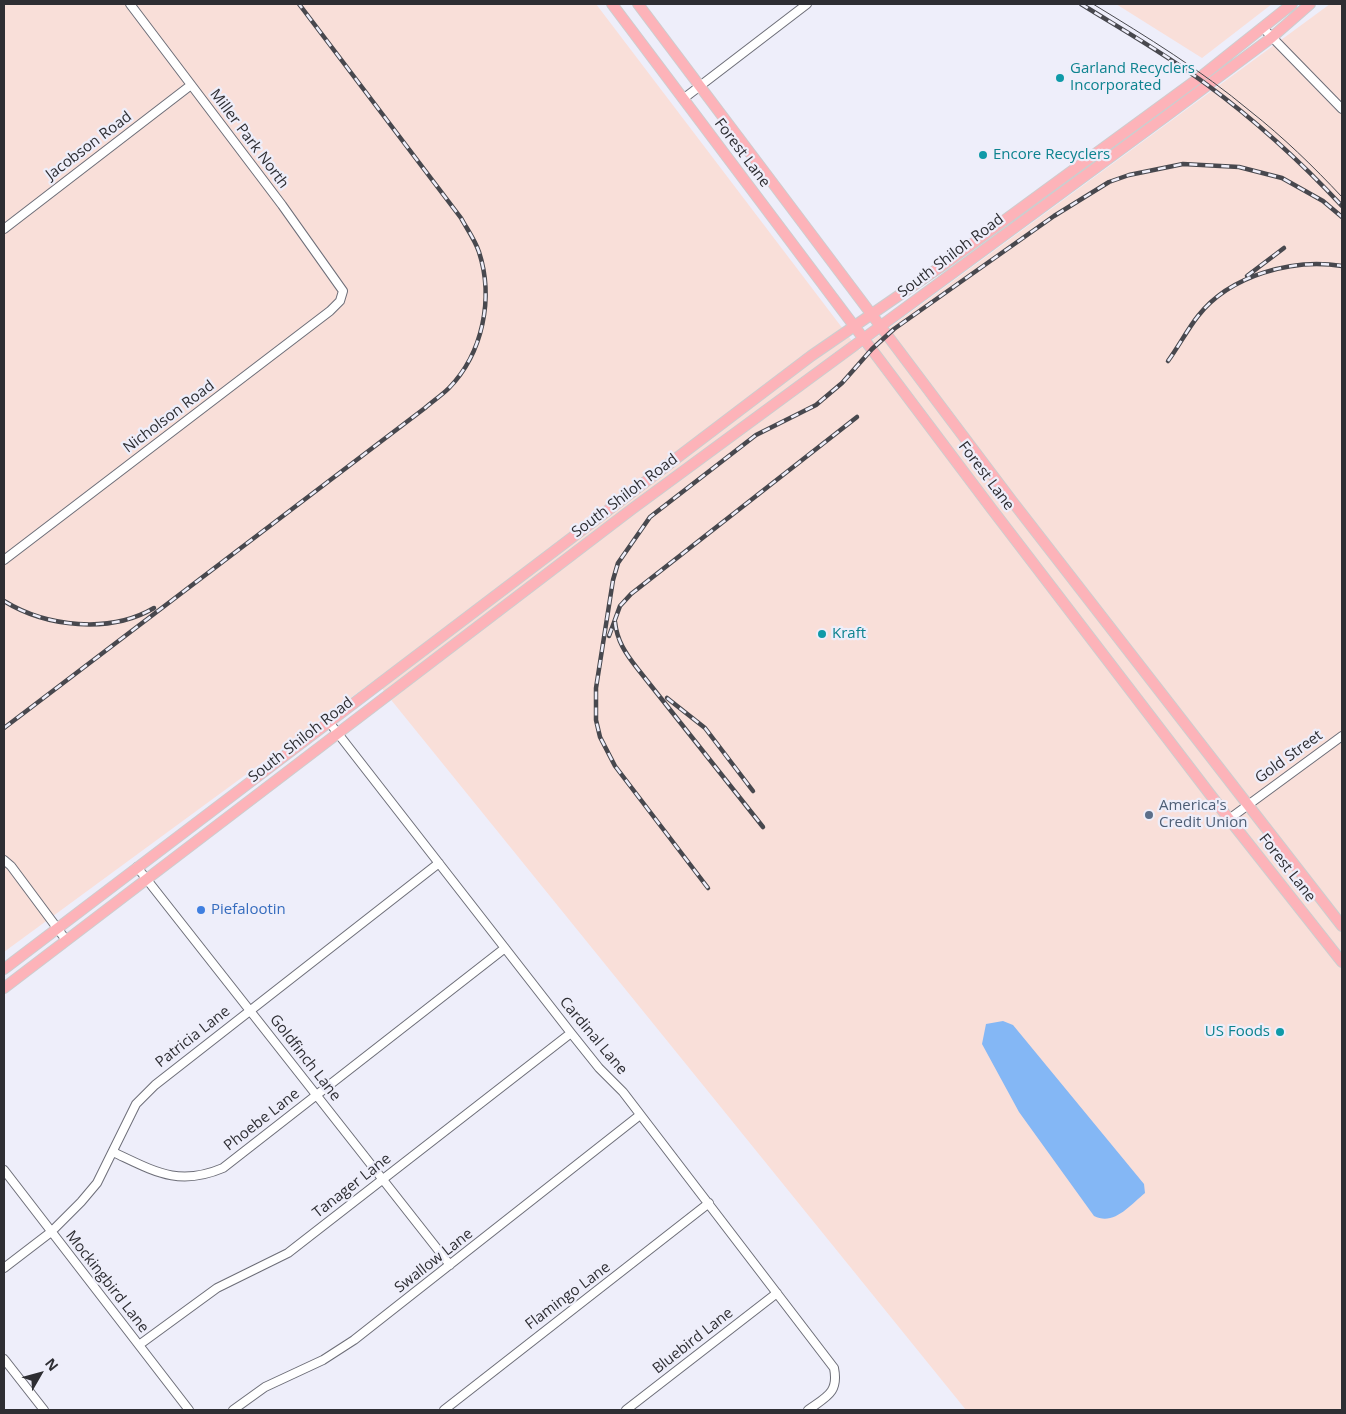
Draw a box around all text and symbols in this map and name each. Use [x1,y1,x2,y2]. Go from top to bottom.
place label: Garland Recyclers Incorporated [1070,60,1195,95]
marker: Garland Recyclers Incorporated [1054,72,1066,84]
street label: Miller Park North [206,86,292,192]
street label: Jacobson Road [43,108,135,184]
street label: Forest Lane [710,115,774,191]
place label: Encore Recyclers [993,146,1110,164]
marker: Encore Recyclers [977,149,989,161]
street label: South Shiloh Road [895,210,1007,302]
street label: Nicholson Road [120,377,218,457]
street label: Forest Lane [954,438,1018,514]
street label: South Shiloh Road [569,450,681,542]
place label: Kraft [832,625,866,643]
marker: Kraft [816,628,828,640]
street label: South Shiloh Road [245,694,357,786]
street label: Gold Street [1252,727,1326,787]
place label: America's Credit Union [1159,797,1247,832]
marker: America's Credit Union [1143,809,1155,821]
street label: Forest Lane [1255,830,1319,906]
place label: Piefalootin [211,901,286,919]
marker: Piefalootin [195,904,207,916]
street label: Cardinal Lane [555,993,631,1079]
street label: Patricia Lane [152,1002,234,1072]
street label: Goldfinch Lane [266,1011,344,1105]
place label: US Foods [1205,1023,1270,1041]
marker: US Foods [1274,1026,1286,1038]
street label: Phoebe Lane [221,1085,303,1155]
street label: Tanager Lane [309,1150,395,1222]
street label: Swallow Lane [391,1225,477,1297]
street label: Mockingbird Lane [62,1227,152,1337]
street label: Flamingo Lane [522,1258,614,1334]
street label: Bluebird Lane [649,1304,737,1378]
north arrow [15,1349,65,1399]
text: N [41,1354,63,1375]

